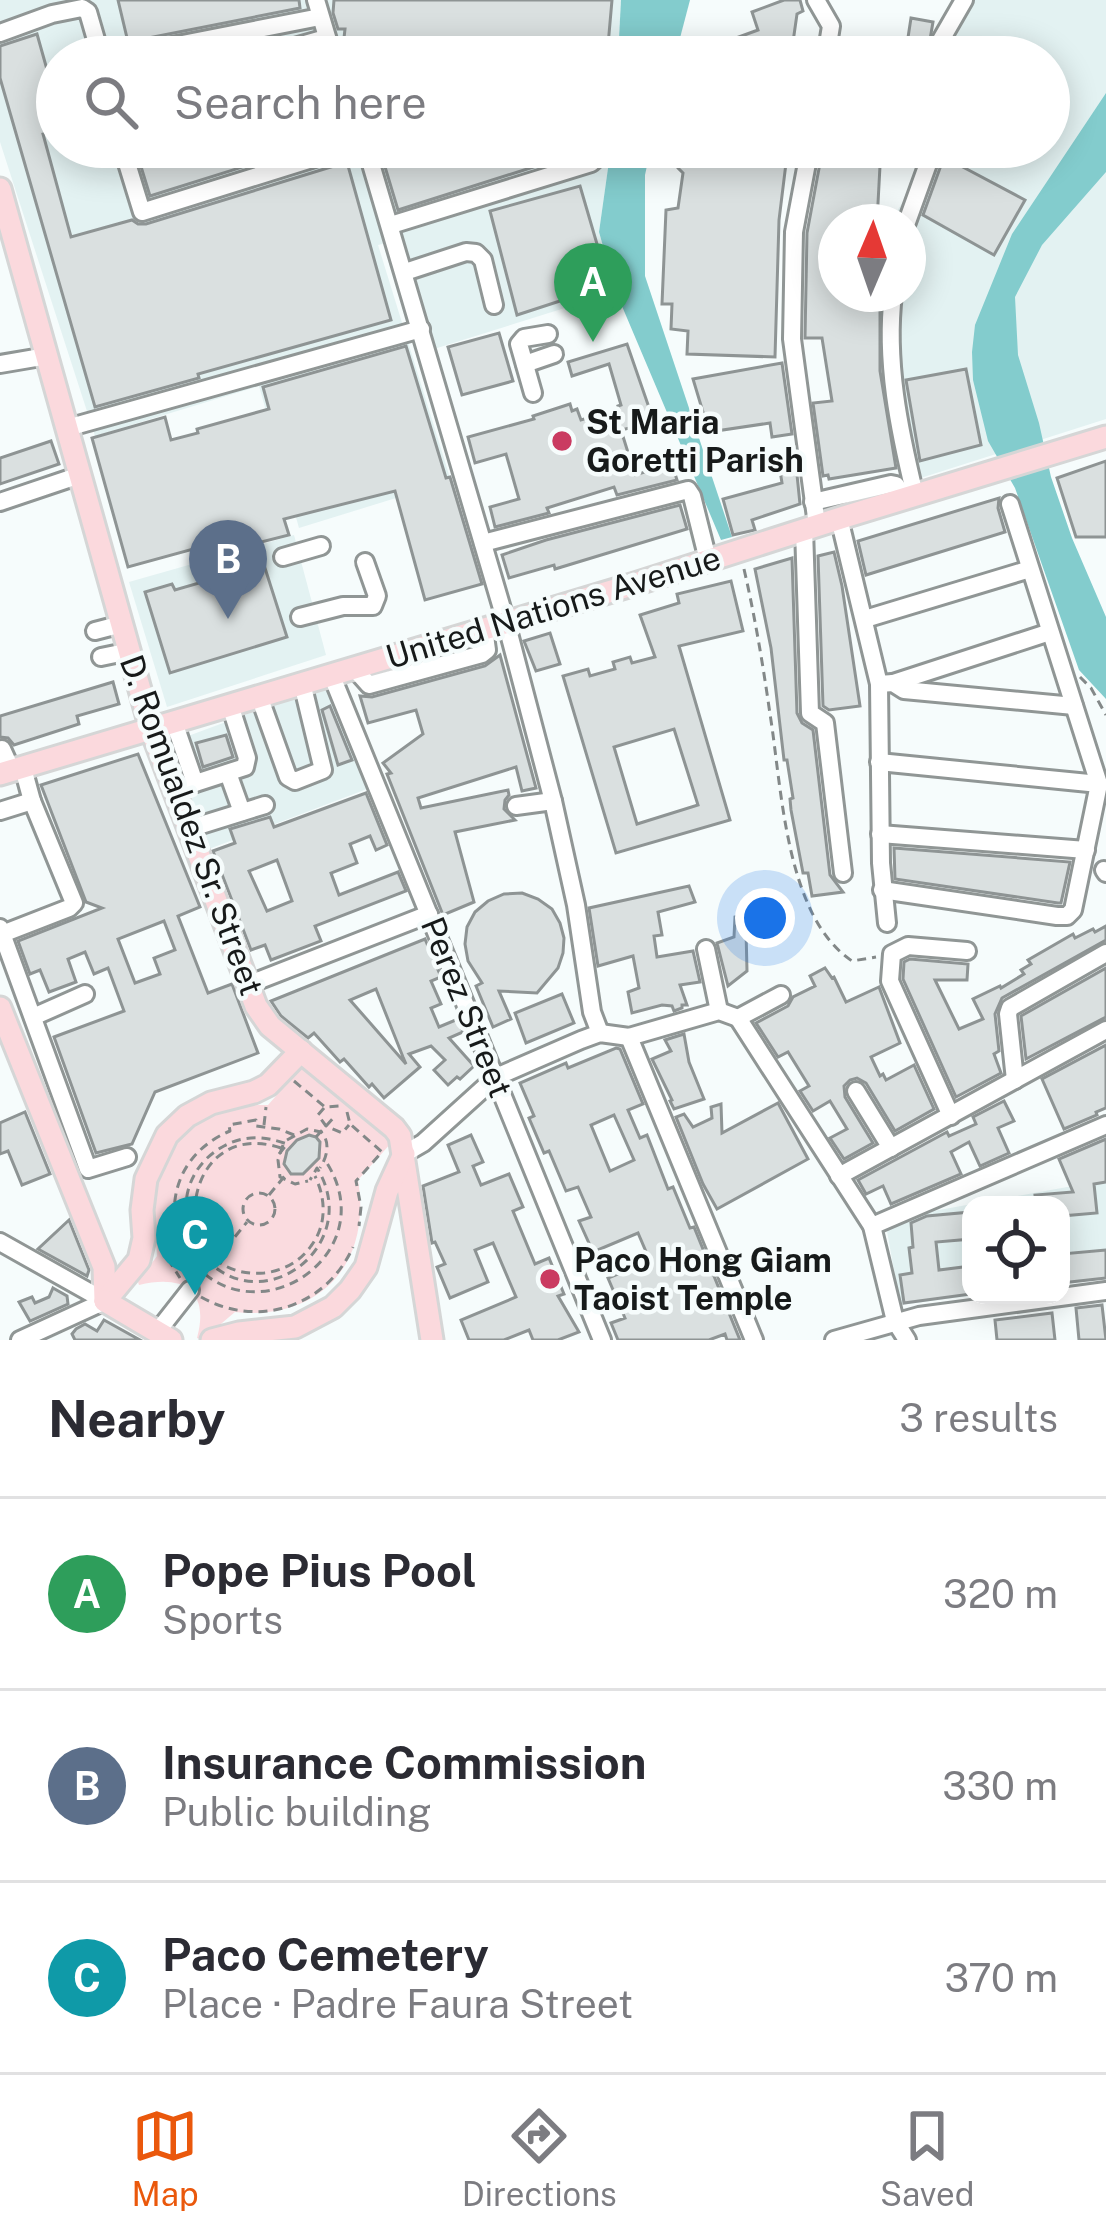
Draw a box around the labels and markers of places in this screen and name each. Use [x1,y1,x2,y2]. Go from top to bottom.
pin: A [554,243,632,342]
place label: St Maria Goretti Parish [586,403,804,479]
marker: St Maria Goretti Parish [549,428,575,454]
pin: B [189,520,267,619]
pin: C [156,1196,234,1295]
place label: Paco Hong Giam Taoist Temple [574,1241,832,1317]
marker: Paco Hong Giam Taoist Temple [537,1266,563,1292]

